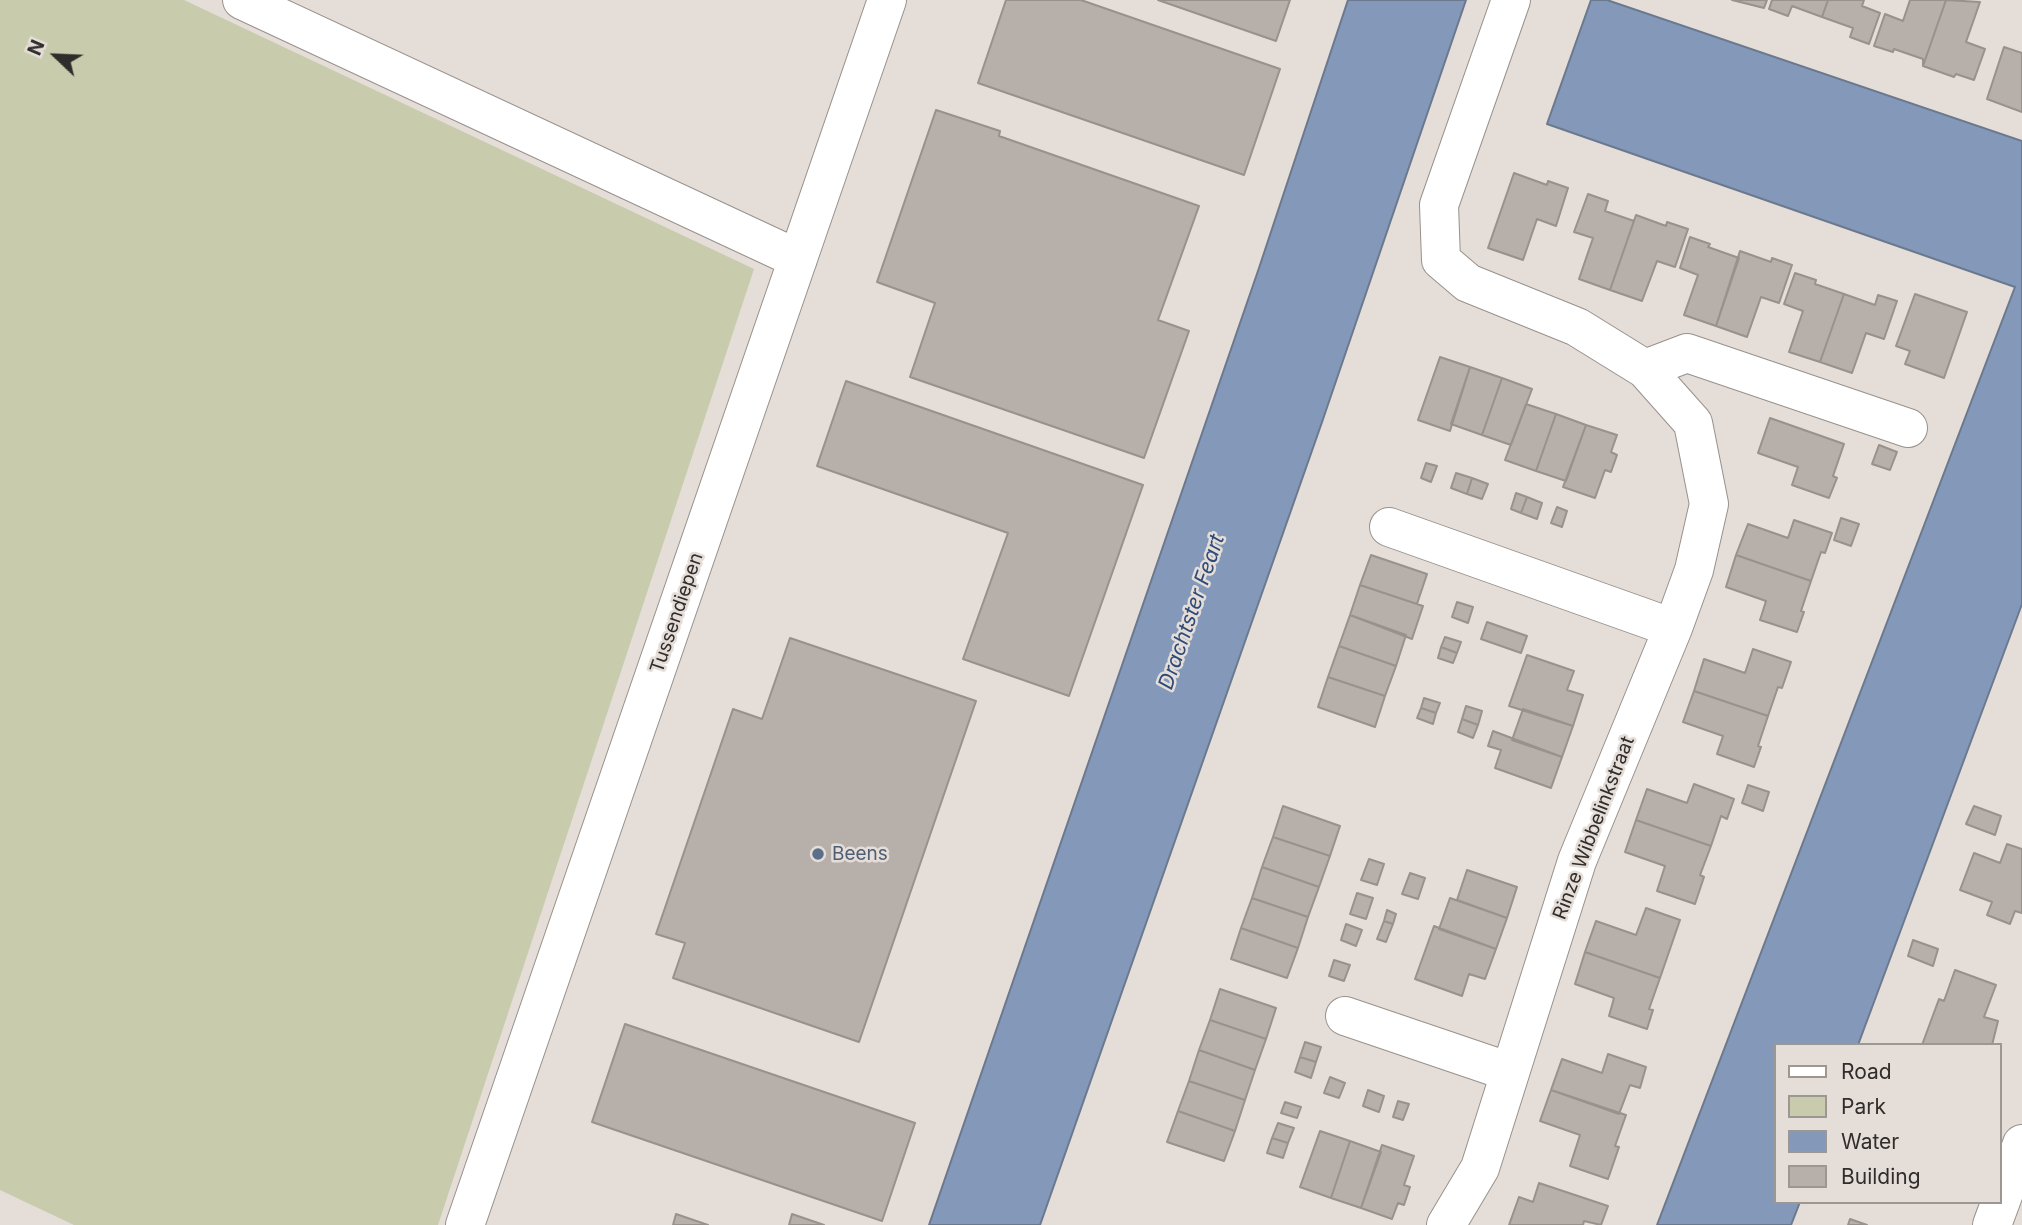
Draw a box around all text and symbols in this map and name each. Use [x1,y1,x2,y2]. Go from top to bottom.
north arrow [21,21,91,91]
text: N [23,36,50,59]
water label: Drachtster Feart [1154,531,1230,693]
street label: Tussendiepen [646,550,708,676]
street label: Rinze Wibbelinkstraat [1549,733,1639,923]
place label: Beens [832,843,888,865]
marker: Beens [810,846,826,862]
legend [1773,1043,2001,1204]
text: Road [1841,1059,1892,1084]
text: Park [1841,1094,1886,1119]
text: Water [1841,1129,1899,1154]
text: Building [1841,1164,1921,1189]

